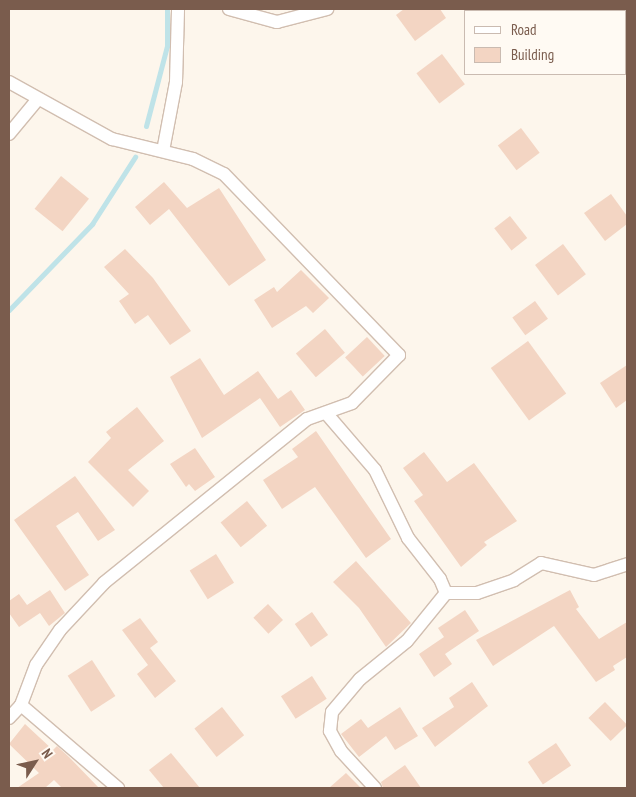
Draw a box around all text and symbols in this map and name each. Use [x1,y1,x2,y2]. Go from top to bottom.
legend [464,10,626,75]
text: Road [511,20,537,39]
text: Building [511,45,554,64]
north arrow [10,737,60,787]
text: N [38,745,57,762]

